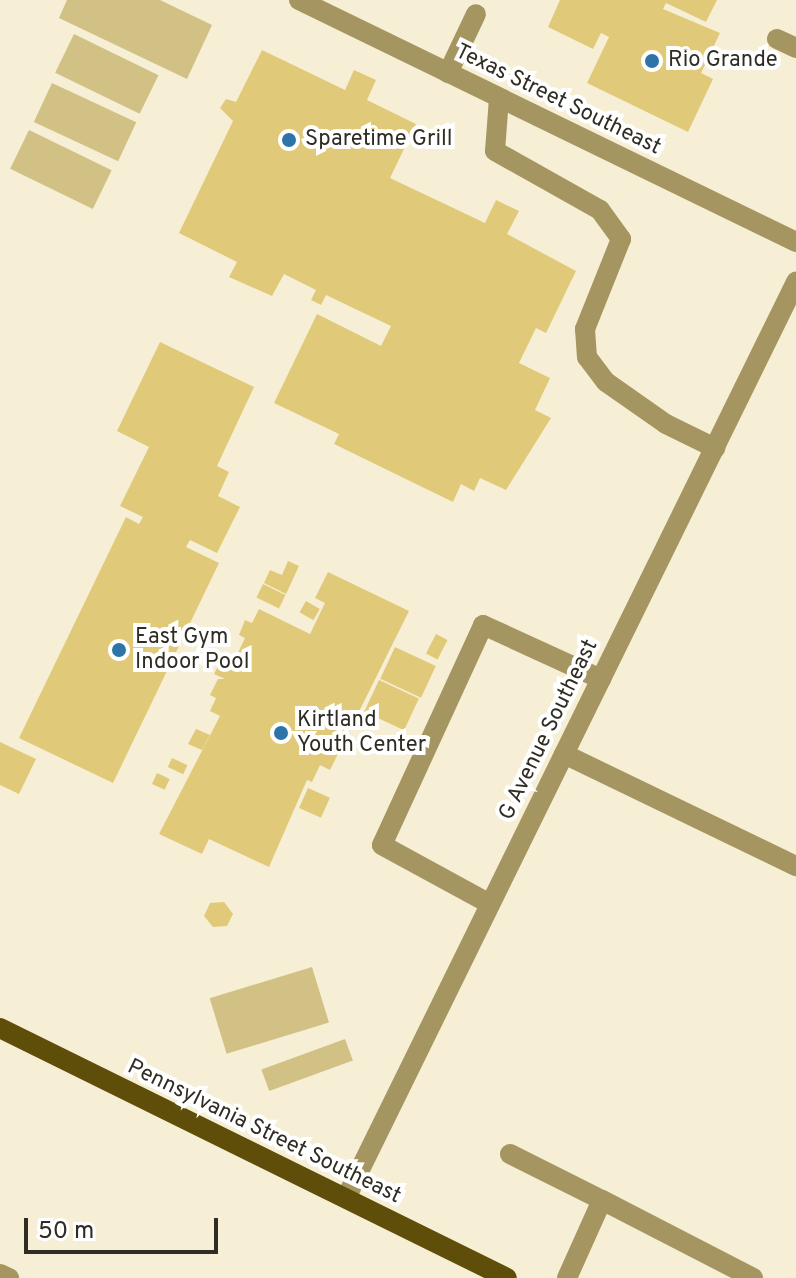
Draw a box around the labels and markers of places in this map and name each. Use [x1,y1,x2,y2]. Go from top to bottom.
place label: Rio Grande [668,48,778,74]
marker: Rio Grande [643,52,661,70]
place label: Sparetime Grill [305,127,453,153]
marker: Sparetime Grill [280,131,298,149]
place label: East Gym Indoor Pool [135,624,249,676]
marker: East Gym Indoor Pool [110,641,128,659]
place label: Kirtland Youth Center [297,707,426,758]
marker: Kirtland Youth Center [272,724,290,742]

